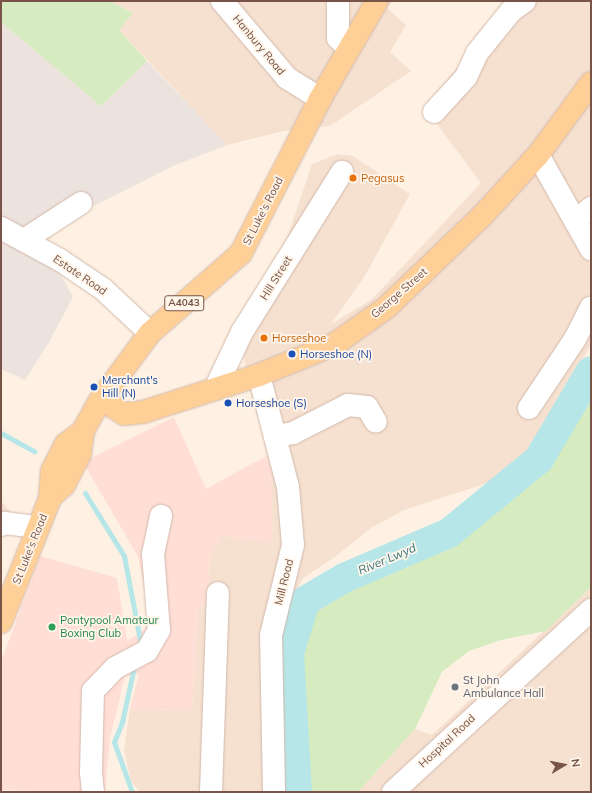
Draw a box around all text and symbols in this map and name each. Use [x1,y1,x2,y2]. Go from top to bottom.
street label: Hanbury Road [230,12,288,78]
place label: Pegasus [361,171,404,185]
marker: Pegasus [348,173,358,183]
street label: St Luke's Road [240,175,286,247]
street label: Estate Road [51,252,109,298]
street label: Hill Street [257,253,295,303]
street label: George Street [368,265,430,321]
road number: A4043 [164,295,204,311]
place label: Horseshoe [272,331,326,345]
marker: Horseshoe [259,333,269,343]
place label: Horseshoe (N) [300,347,372,361]
marker: Horseshoe (N) [287,349,297,359]
place label: Merchant's Hill (N) [102,374,158,400]
marker: Merchant's Hill (N) [89,382,99,392]
place label: Horseshoe (S) [236,396,307,410]
marker: Horseshoe (S) [223,398,233,408]
street label: St Luke's Road [10,512,50,586]
water label: River Lwyd [356,540,418,578]
street label: Mill Road [272,558,296,606]
place label: Pontypool Amateur Boxing Club [60,614,159,640]
marker: Pontypool Amateur Boxing Club [47,622,57,632]
place label: St John Ambulance Hall [463,674,544,700]
marker: St John Ambulance Hall [450,682,460,692]
street label: Hospital Road [416,712,478,770]
north arrow [544,745,584,785]
text: N [568,758,583,768]

